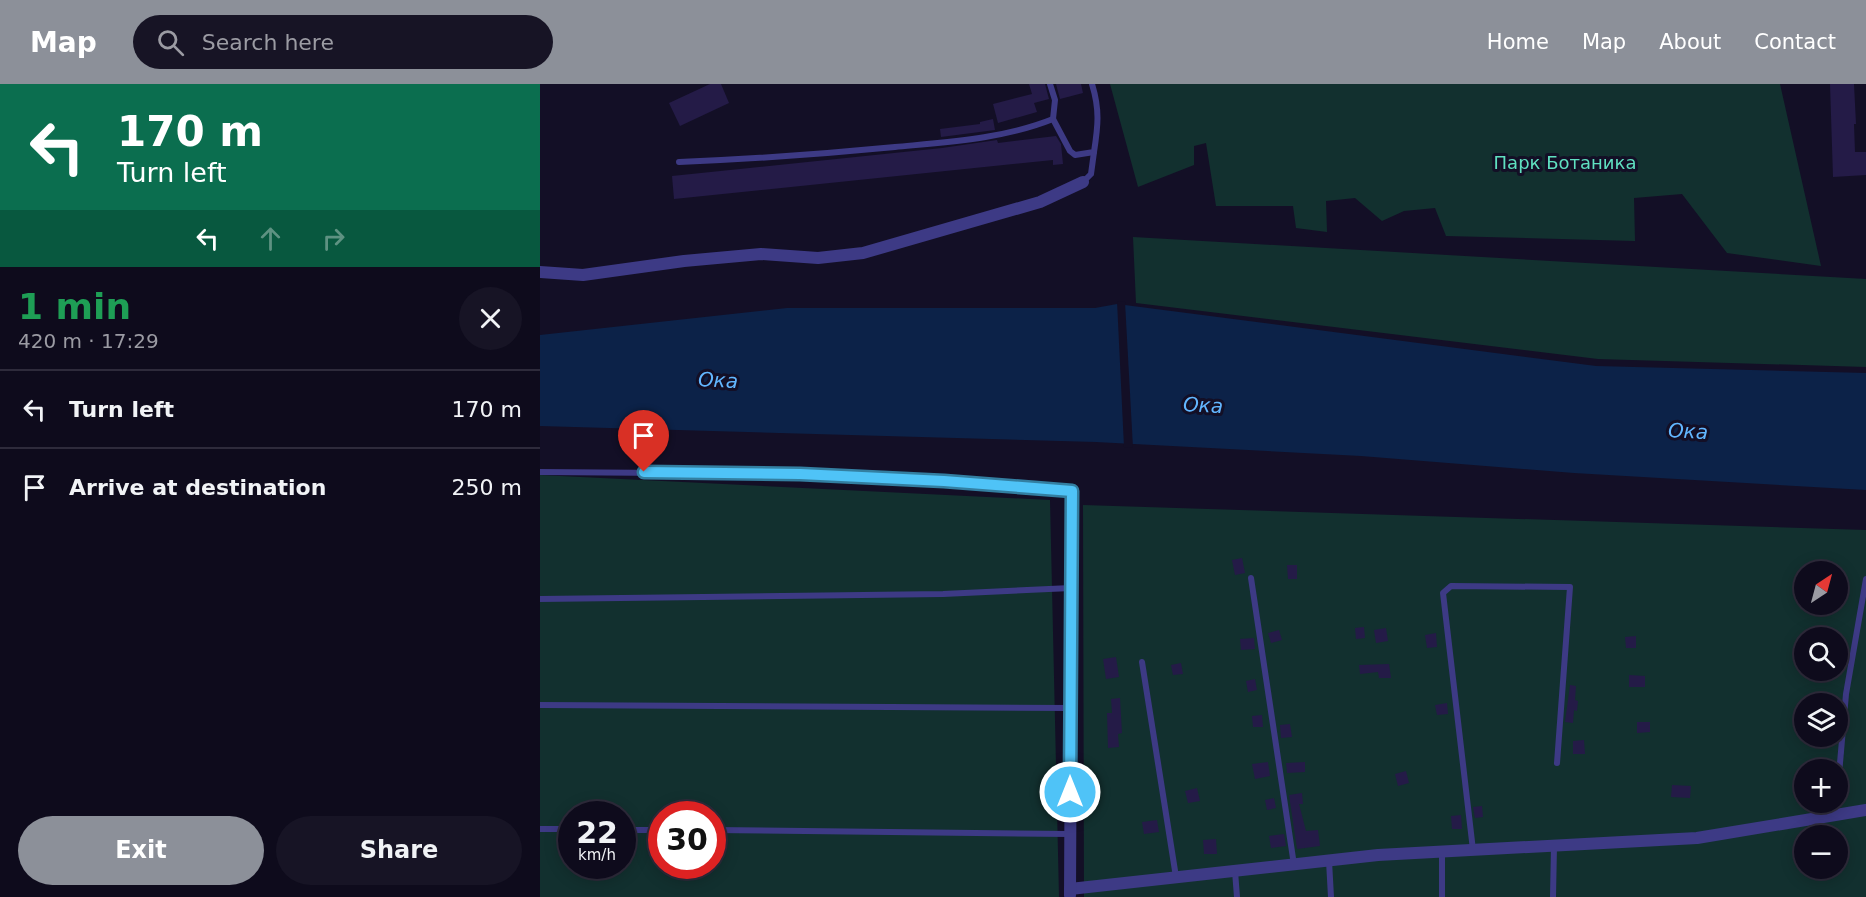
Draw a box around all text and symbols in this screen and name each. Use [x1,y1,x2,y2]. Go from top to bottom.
search box [133,15,553,69]
text: Map [30,26,97,59]
icon: search [154,26,187,59]
text: Search here [202,30,334,55]
text: Home [1487,30,1549,54]
text: Map [1582,30,1626,54]
text: About [1659,30,1721,54]
text: Contact [1754,30,1836,54]
text: 170 m [117,107,263,156]
icon: left [18,108,96,186]
park label: Парк Ботаника [1494,152,1636,173]
text: Turn left [117,157,227,188]
icon: left [191,222,224,255]
icon: ahead [254,222,287,255]
icon: right [317,222,350,255]
text: 1 min [18,286,131,327]
button: close [459,287,522,350]
text: 420 m · 17:29 [18,329,159,353]
water label: Ока [697,367,739,393]
water label: Ока [1182,392,1224,418]
icon: left [18,393,51,426]
text: Turn left [69,397,174,422]
text: 170 m [452,397,522,422]
pin [618,410,669,472]
water label: Ока [1667,418,1709,444]
icon: arrive [627,419,660,452]
icon: arrive [18,471,51,504]
text: Arrive at destination [69,475,326,500]
text: 250 m [452,475,522,500]
north arrow [1794,561,1848,615]
map controls [1794,561,1848,879]
button: search [1794,627,1848,681]
button: layers [1794,693,1848,747]
button: + [1794,759,1848,813]
position arrow [1038,760,1102,824]
speed limit sign: 30 [648,801,726,879]
text: 22 [576,815,618,850]
button: Exit [18,816,264,885]
button: Share [276,816,522,885]
button: − [1794,825,1848,879]
text: km/h [578,846,616,864]

